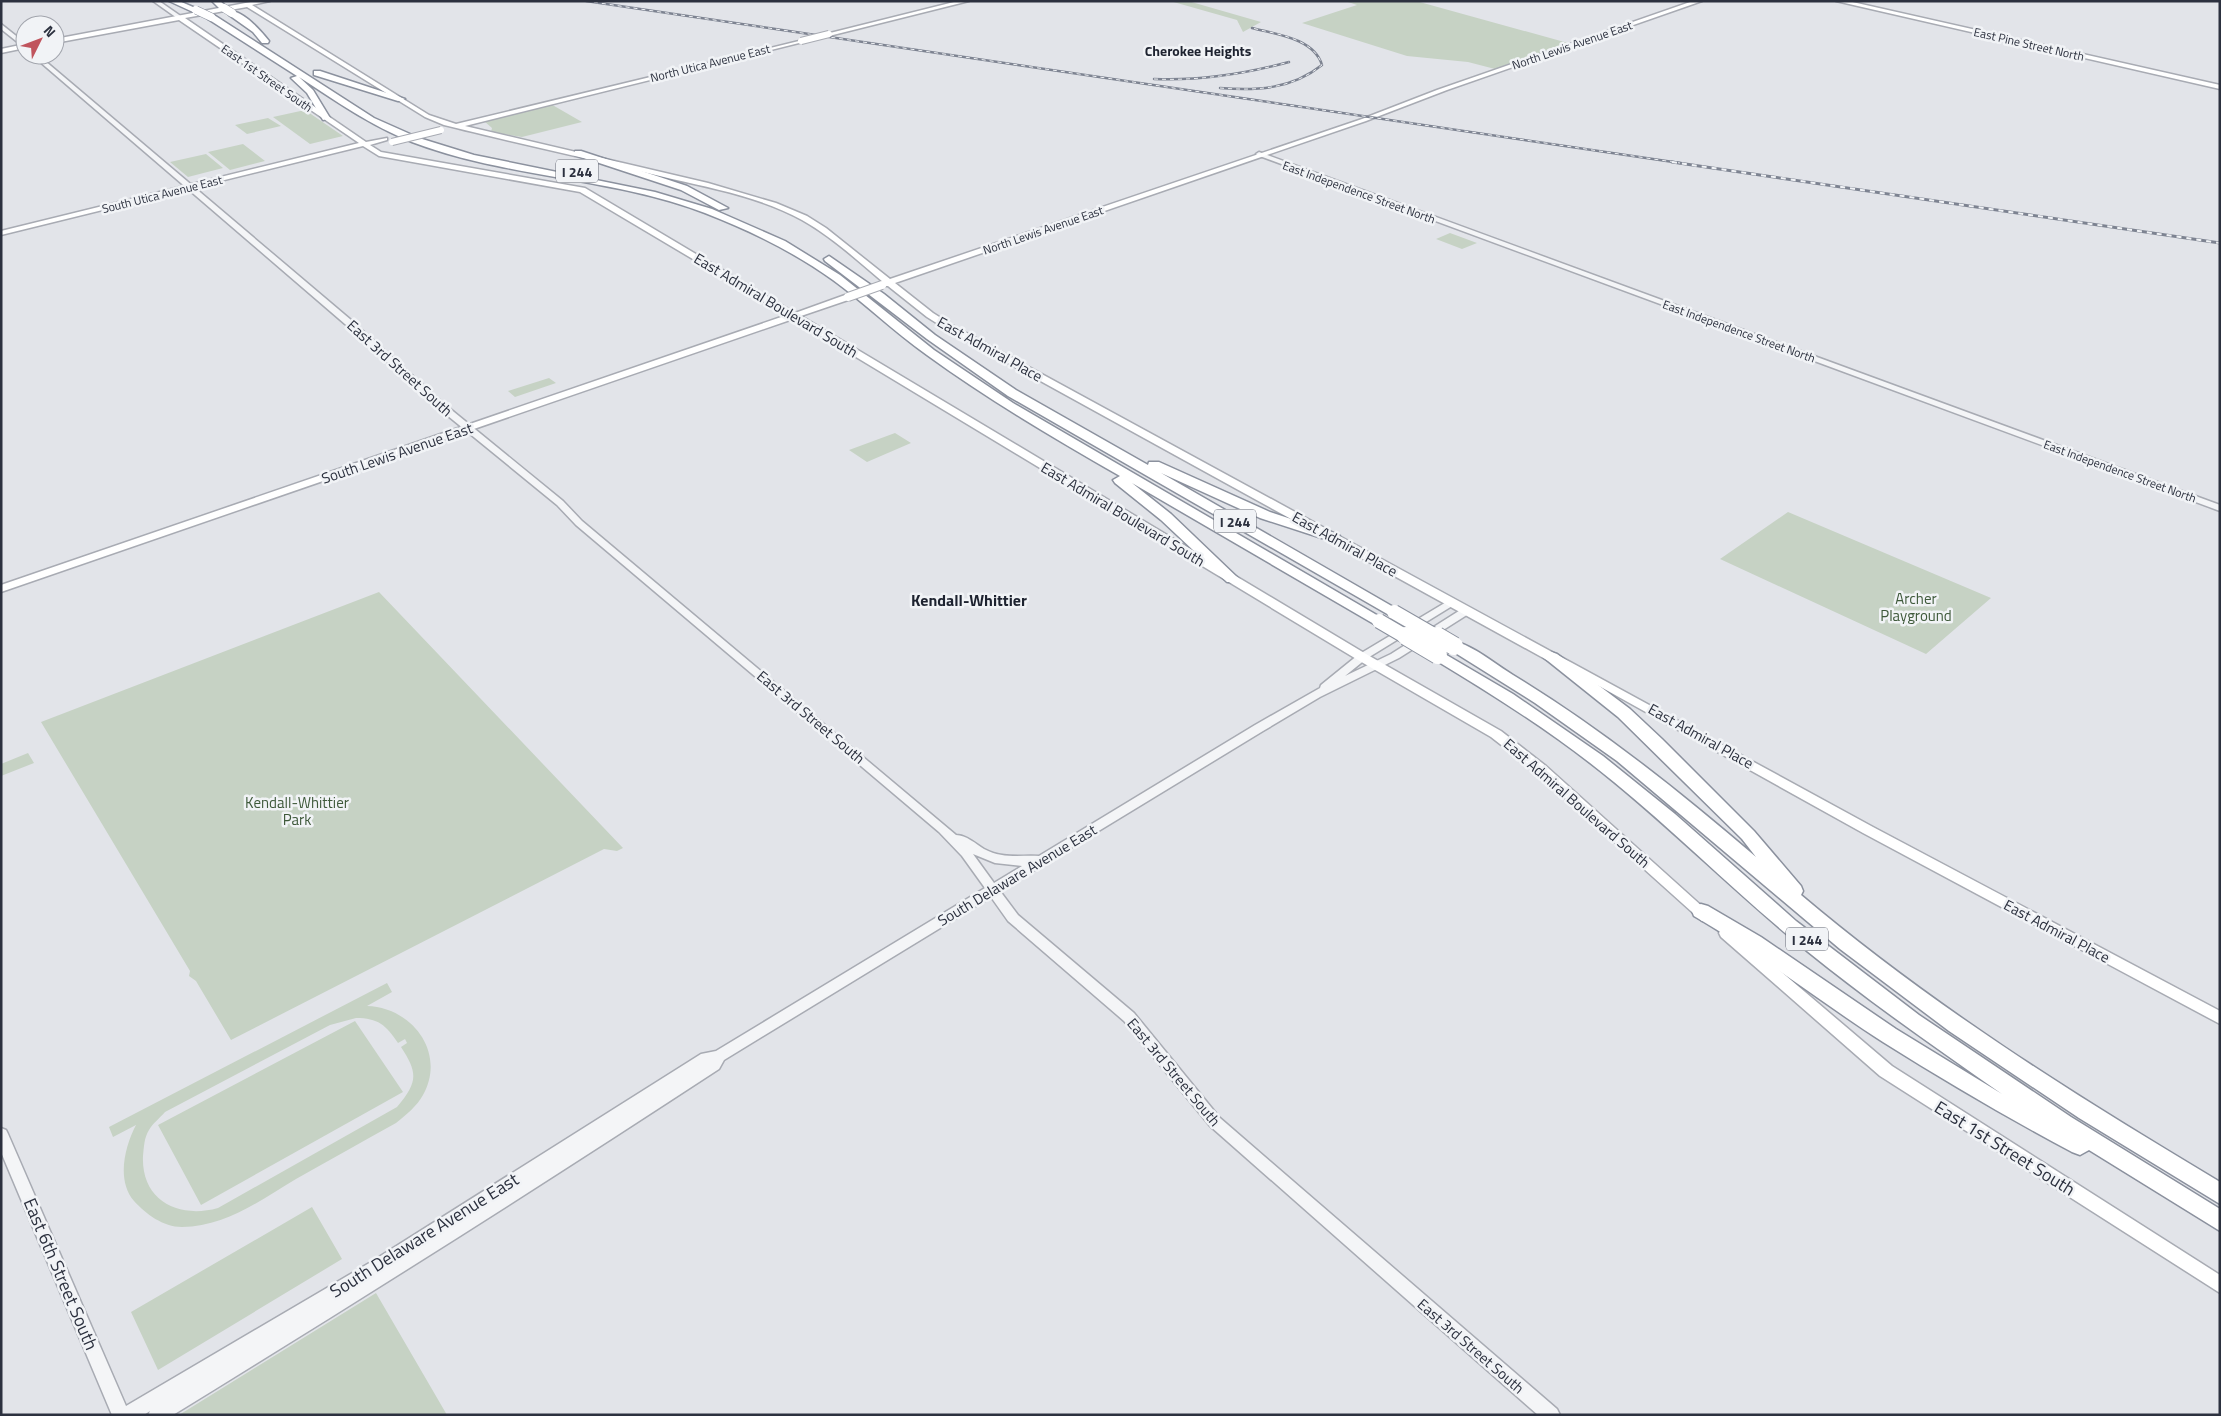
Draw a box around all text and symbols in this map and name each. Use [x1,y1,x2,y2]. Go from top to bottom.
north arrow [15,15,65,65]
street label: North Lewis Avenue East [1509,15,1635,75]
text: N [39,20,61,42]
street label: East Pine Street North [1972,22,2086,66]
street label: East 1st Street South [217,39,317,117]
street label: North Utica Avenue East [648,39,773,87]
district label: Cherokee Heights [1145,40,1252,61]
street label: East Independence Street North [1280,156,1438,228]
road number: I 244 [556,160,598,182]
street label: South Utica Avenue East [100,170,225,218]
street label: North Lewis Avenue East [980,200,1106,260]
street label: East Admiral Boulevard South [690,247,862,363]
street label: East Independence Street North [1660,295,1818,367]
street label: East Admiral Place [933,310,1047,388]
street label: East 3rd Street South [342,314,458,422]
street label: South Lewis Avenue East [318,416,476,490]
street label: East Independence Street North [2041,435,2199,507]
street label: East Admiral Boulevard South [1037,456,1209,572]
street label: East Admiral Place [1288,505,1402,583]
road number: I 244 [1214,510,1256,532]
park label: Archer Playground [1880,587,1952,627]
district label: Kendall-Whittier [911,588,1027,612]
street label: East 3rd Street South [752,665,870,769]
street label: East Admiral Place [1644,697,1758,775]
street label: East Admiral Boulevard South [1499,733,1655,873]
park label: Kendall-Whittier Park [245,791,349,831]
street label: South Delaware Avenue East [933,818,1102,932]
street label: East Admiral Place [2000,893,2114,969]
road number: I 244 [1786,928,1828,951]
street label: East 3rd Street South [1122,1013,1226,1131]
street label: East 1st Street South [1929,1094,2081,1202]
street label: South Delaware Avenue East [324,1165,524,1304]
street label: East 6th Street South [17,1194,105,1354]
street label: East 3rd Street South [1412,1293,1530,1399]

